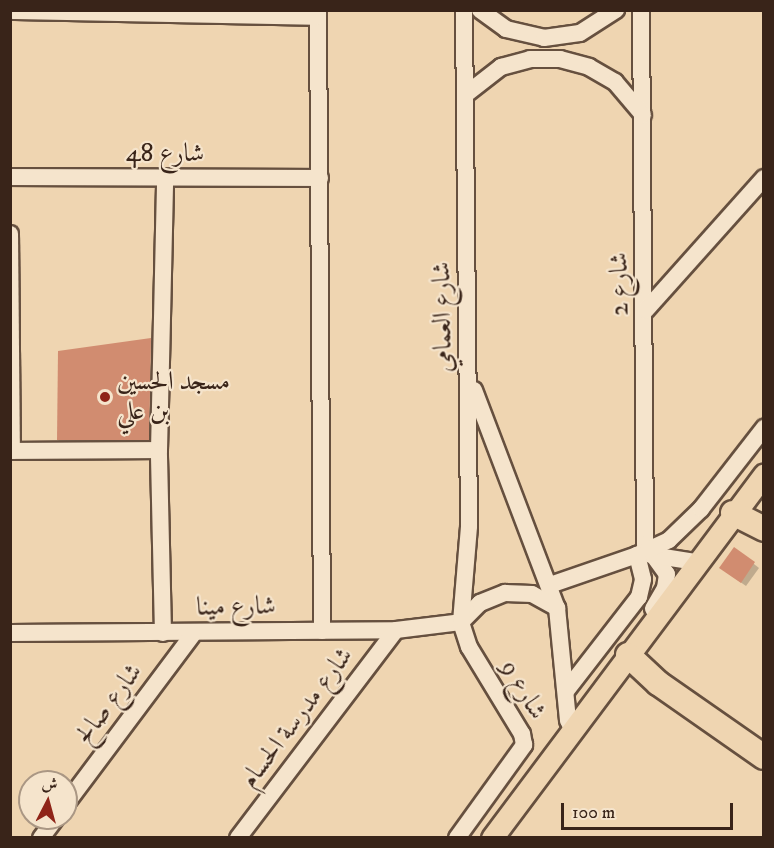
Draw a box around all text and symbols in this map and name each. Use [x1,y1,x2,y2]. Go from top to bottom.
street label: شارع 48 [126,138,204,170]
street label: شارع 2 [604,252,636,316]
street label: شارع العمامي [426,261,460,373]
place label: مسجد الحسين بن علي [117,366,230,428]
marker: مسجد الحسين بن علي [98,390,112,404]
street label: شارع مينا [196,591,276,623]
street label: شارع مدرسة الحسام [234,641,360,795]
street label: شارع 9 [493,655,553,725]
street label: شارع صالح [69,658,149,750]
north arrow [18,770,78,830]
text: ش [41,773,59,795]
scale bar [564,791,736,829]
text: 100 m [572,802,615,824]

